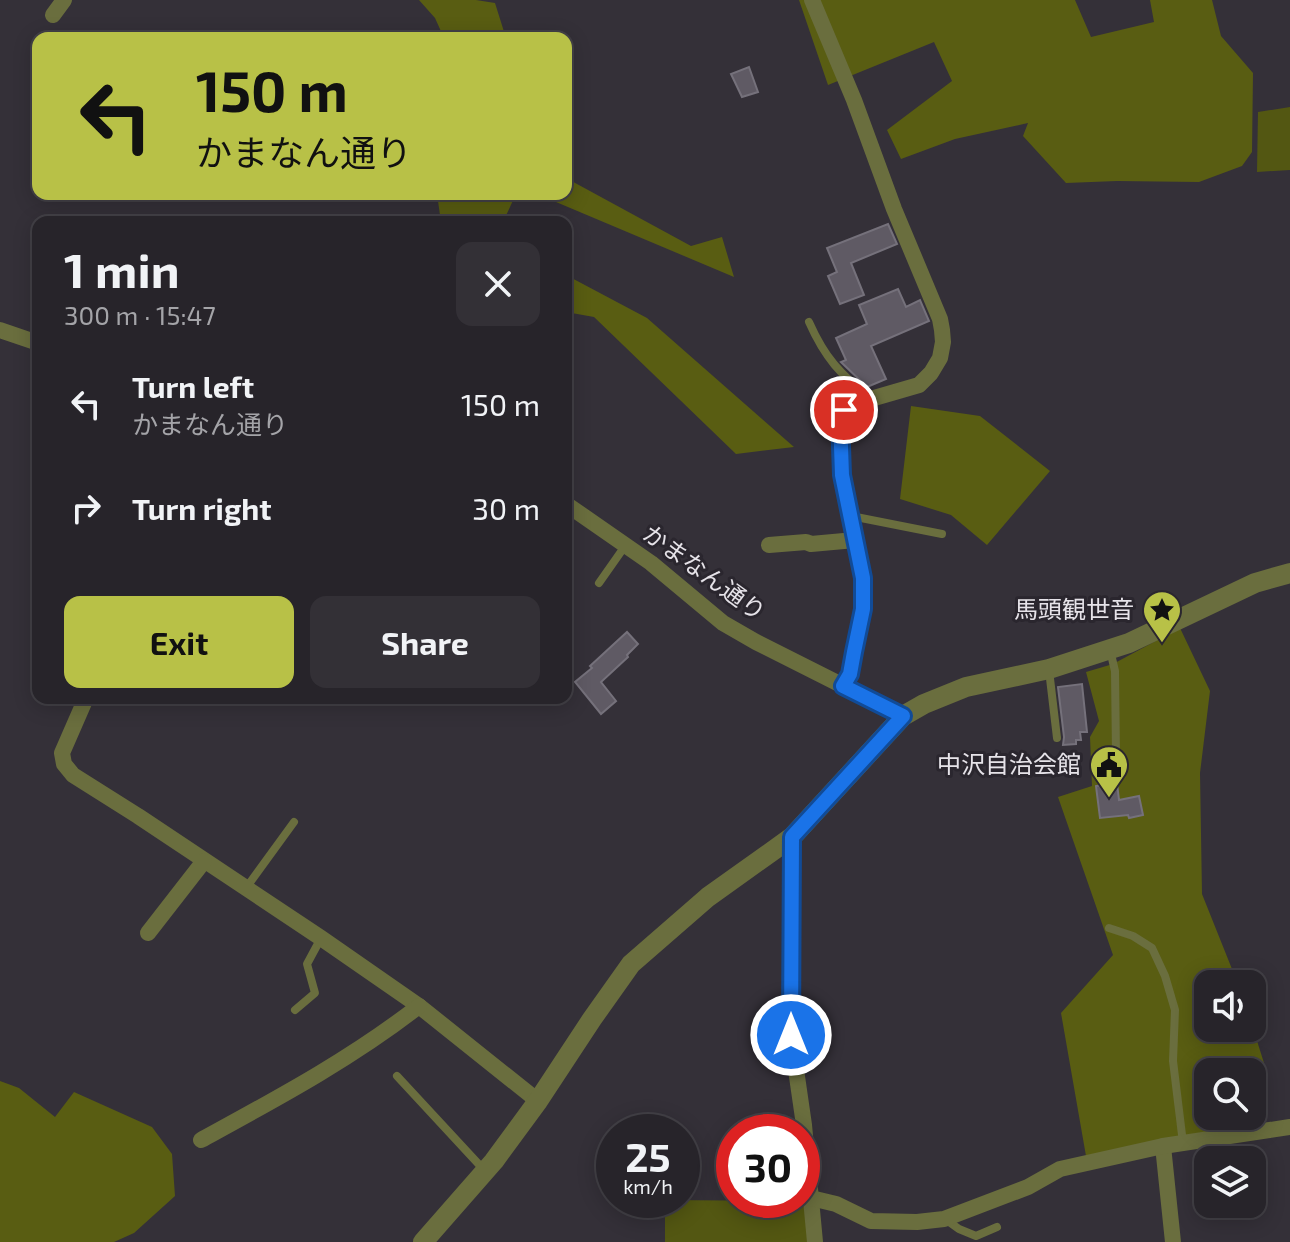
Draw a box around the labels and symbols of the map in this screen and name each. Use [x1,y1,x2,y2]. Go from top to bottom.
pin [810,376,878,444]
street label: かまなん通り [638,518,772,626]
place icon: 馬頭観世音 [1141,589,1183,644]
place label: 馬頭観世音 [1014,594,1134,623]
public building icon: 中沢自治会館 [1088,744,1130,799]
place label: 中沢自治会館 [937,749,1081,778]
position arrow [749,993,833,1077]
speed limit sign: 30 [716,1114,820,1218]

